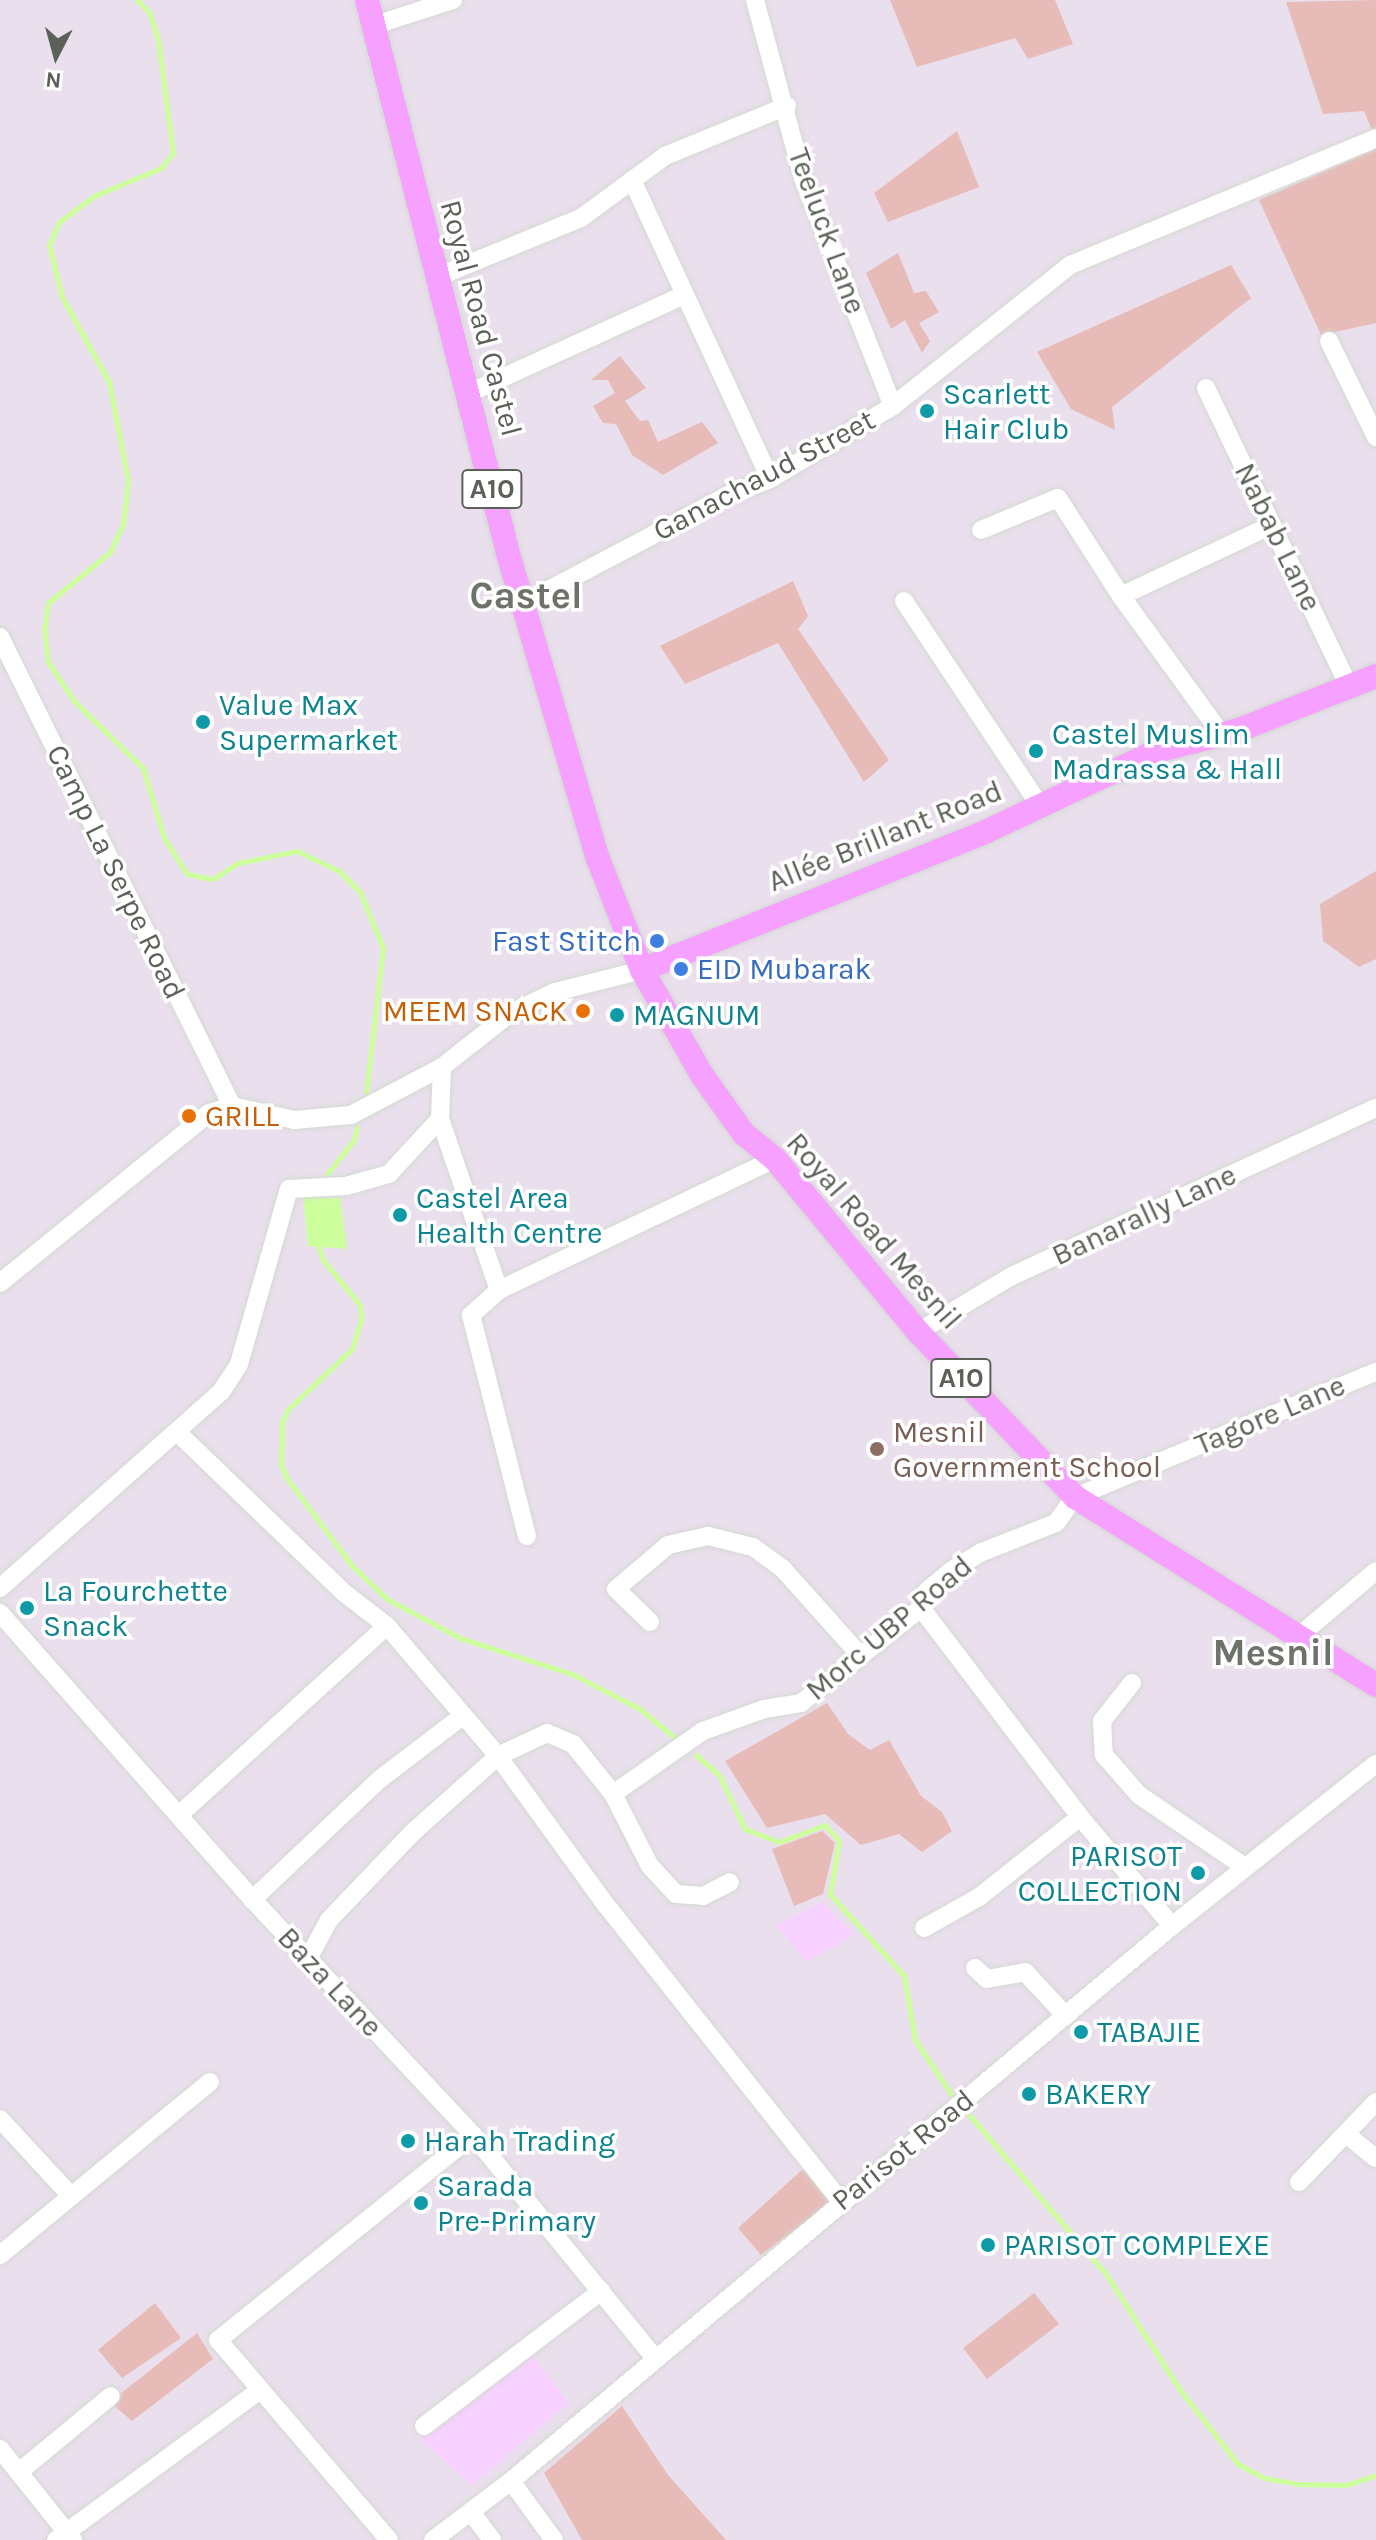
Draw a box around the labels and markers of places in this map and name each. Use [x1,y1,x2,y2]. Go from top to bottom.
place label: Scarlett Hair Club [943,376,1069,446]
marker: Scarlett Hair Club [918,402,936,420]
place label: Value Max Supermarket [219,687,398,758]
marker: Value Max Supermarket [194,713,212,731]
place label: Castel Muslim Madrassa & Hall [1052,716,1282,786]
marker: Castel Muslim Madrassa & Hall [1027,742,1045,760]
place label: Fast Stitch [492,923,641,959]
marker: Fast Stitch [648,932,666,950]
place label: EID Mubarak [697,951,871,987]
marker: EID Mubarak [672,960,690,978]
place label: MEEM SNACK [383,993,567,1029]
place label: MAGNUM [633,997,760,1033]
marker: MEEM SNACK [574,1002,592,1020]
marker: MAGNUM [608,1006,626,1024]
place label: GRILL [205,1098,279,1134]
marker: GRILL [180,1107,198,1125]
place label: Castel Area Health Centre [416,1180,602,1250]
marker: Castel Area Health Centre [391,1206,409,1224]
place label: Mesnil Government School [893,1414,1161,1484]
marker: Mesnil Government School [868,1440,886,1458]
place label: La Fourchette Snack [43,1573,228,1644]
marker: La Fourchette Snack [18,1599,36,1617]
place label: PARISOT COLLECTION [1018,1838,1182,1908]
marker: PARISOT COLLECTION [1189,1864,1207,1882]
place label: TABAJIE [1097,2014,1201,2050]
marker: TABAJIE [1072,2023,1090,2041]
place label: BAKERY [1045,2076,1151,2112]
marker: BAKERY [1020,2085,1038,2103]
place label: Harah Trading [424,2123,615,2159]
marker: Harah Trading [399,2132,417,2150]
place label: Sarada Pre-Primary [437,2168,596,2238]
marker: Sarada Pre-Primary [412,2194,430,2212]
place label: PARISOT COMPLEXE [1004,2227,1270,2263]
marker: PARISOT COMPLEXE [979,2236,997,2254]

